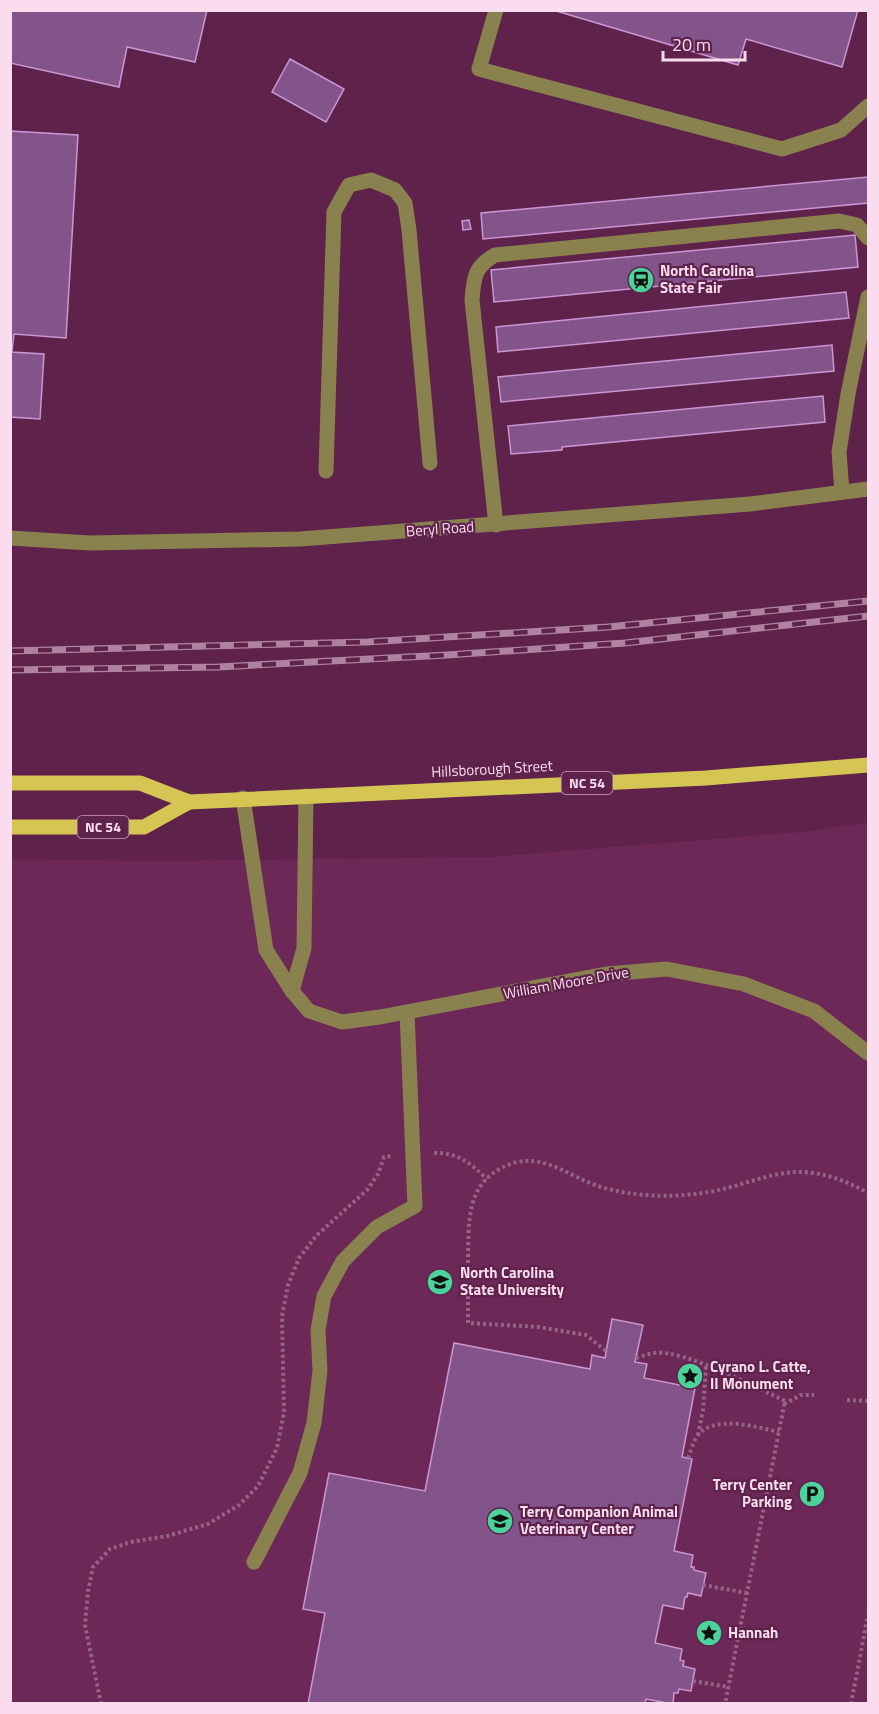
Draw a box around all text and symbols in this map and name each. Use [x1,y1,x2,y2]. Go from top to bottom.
scale bar [663,24,746,62]
text: 20 m [672,31,711,58]
place label: North Carolina State Fair [660,259,755,299]
station icon: North Carolina State Fair [626,265,656,295]
street label: Beryl Road [405,515,475,542]
street label: Hillsborough Street [431,754,554,783]
road number: NC 54 [562,772,612,794]
road number: NC 54 [78,816,128,838]
street label: William Moore Drive [501,960,631,1005]
place label: North Carolina State University [460,1261,565,1301]
school or university icon: North Carolina State University [425,1267,455,1297]
place label: Cyrano L. Catte, II Monument [710,1355,811,1395]
place icon: Cyrano L. Catte, II Monument [675,1361,705,1391]
place label: Terry Center Parking [713,1473,792,1513]
parking icon: Terry Center Parking [797,1479,827,1509]
place label: Terry Companion Animal Veterinary Center [520,1500,678,1540]
school or university icon: Terry Companion Animal Veterinary Center [485,1506,515,1536]
place icon: Hannah [694,1618,724,1648]
place label: Hannah [728,1621,778,1644]

